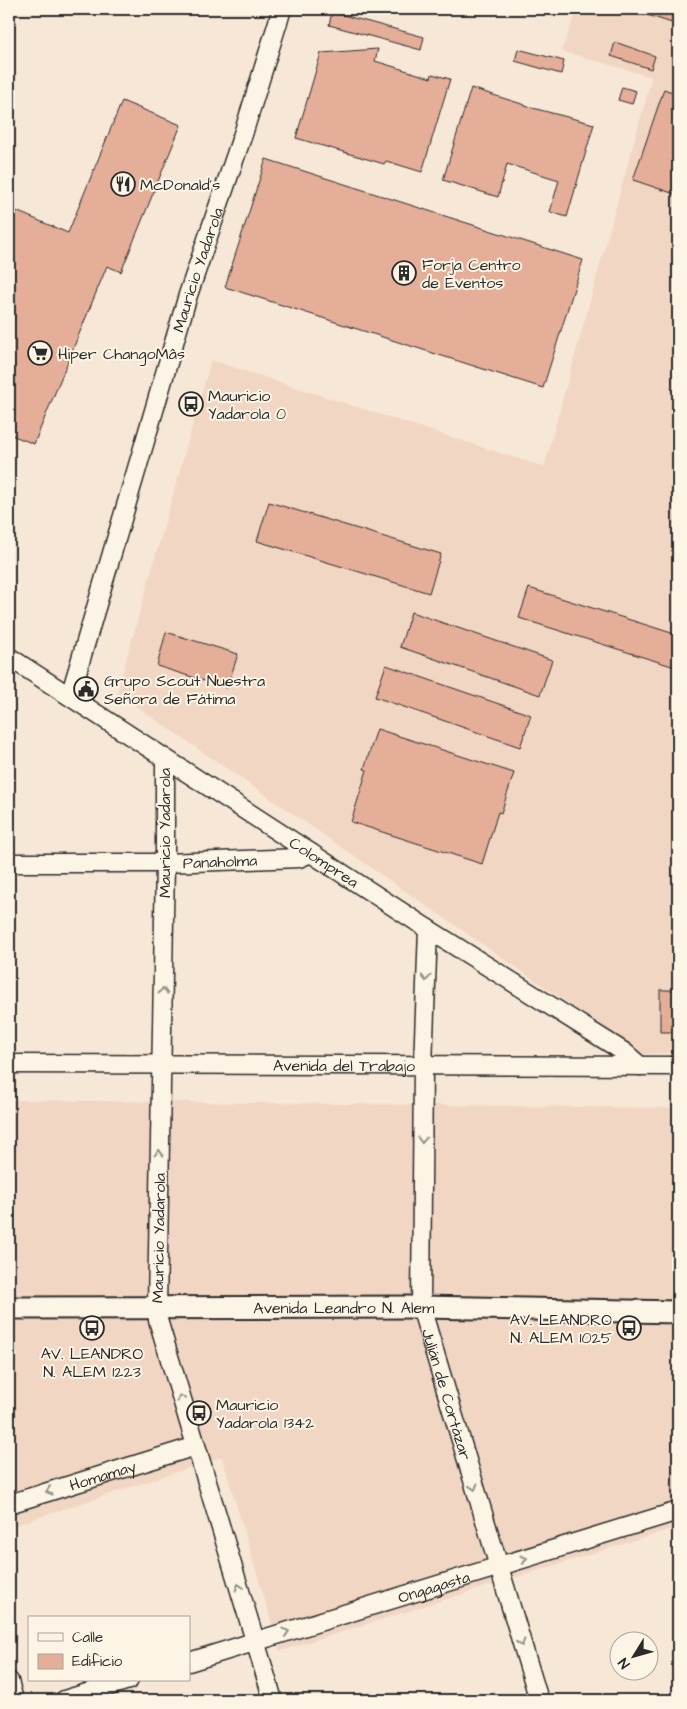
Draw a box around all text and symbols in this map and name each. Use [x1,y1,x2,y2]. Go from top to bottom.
restaurant icon: McDonald's [110,171,136,197]
place label: McDonald's [140,174,220,196]
street label: Mauricio Yadarola [168,205,229,335]
place label: Forja Centro de Eventos [422,254,521,294]
building icon: Forja Centro de Eventos [391,260,417,286]
supermarket icon: Hiper ChangoMâs [27,340,53,366]
place label: Hiper ChangoMâs [58,343,185,366]
place label: Mauricio Yadarola 0 [208,385,286,425]
bus stop icon: Mauricio Yadarola 0 [178,391,204,417]
place label: Grupo Scout Nuestra Señora de Fátima [104,670,265,710]
public building icon: Grupo Scout Nuestra Señora de Fátima [73,676,99,702]
street label: Mauricio Yadarola [154,768,176,898]
street label: Colomprea [285,832,363,893]
street label: Panaholma [182,850,258,874]
one-way arrow [421,974,432,982]
one-way arrow [157,987,168,995]
street label: Avenida del Trabajo [273,1055,415,1077]
one-way arrow [417,1137,427,1145]
one-way arrow [154,1149,165,1157]
street label: Mauricio Yadarola [147,1173,171,1303]
street label: Avenida Leandro N. Alem [253,1297,435,1319]
place label: AV. LEANDRO N. ALEM 1025 [510,1309,613,1349]
bus stop icon: AV. LEANDRO N. ALEM 1223 [79,1315,105,1341]
bus stop icon: AV. LEANDRO N. ALEM 1025 [616,1315,642,1341]
street label: Julián de Cortázar [416,1326,476,1463]
place label: AV. LEANDRO N. ALEM 1223 [41,1343,143,1383]
one-way arrow [177,1394,187,1402]
place label: Mauricio Yadarola 1342 [216,1394,314,1434]
bus stop icon: Mauricio Yadarola 1342 [186,1400,212,1426]
street label: Homamay [67,1455,139,1497]
one-way arrow [469,1483,479,1491]
one-way arrow [45,1486,53,1496]
one-way arrow [520,1554,528,1564]
street label: Ongagasta [395,1566,473,1609]
one-way arrow [234,1583,244,1591]
legend [28,1616,190,1682]
text: Calle [72,1627,103,1648]
one-way arrow [281,1628,289,1638]
north arrow [610,1632,660,1682]
one-way arrow [516,1638,526,1647]
text: Edificio [72,1651,123,1672]
text: N [614,1654,635,1673]

